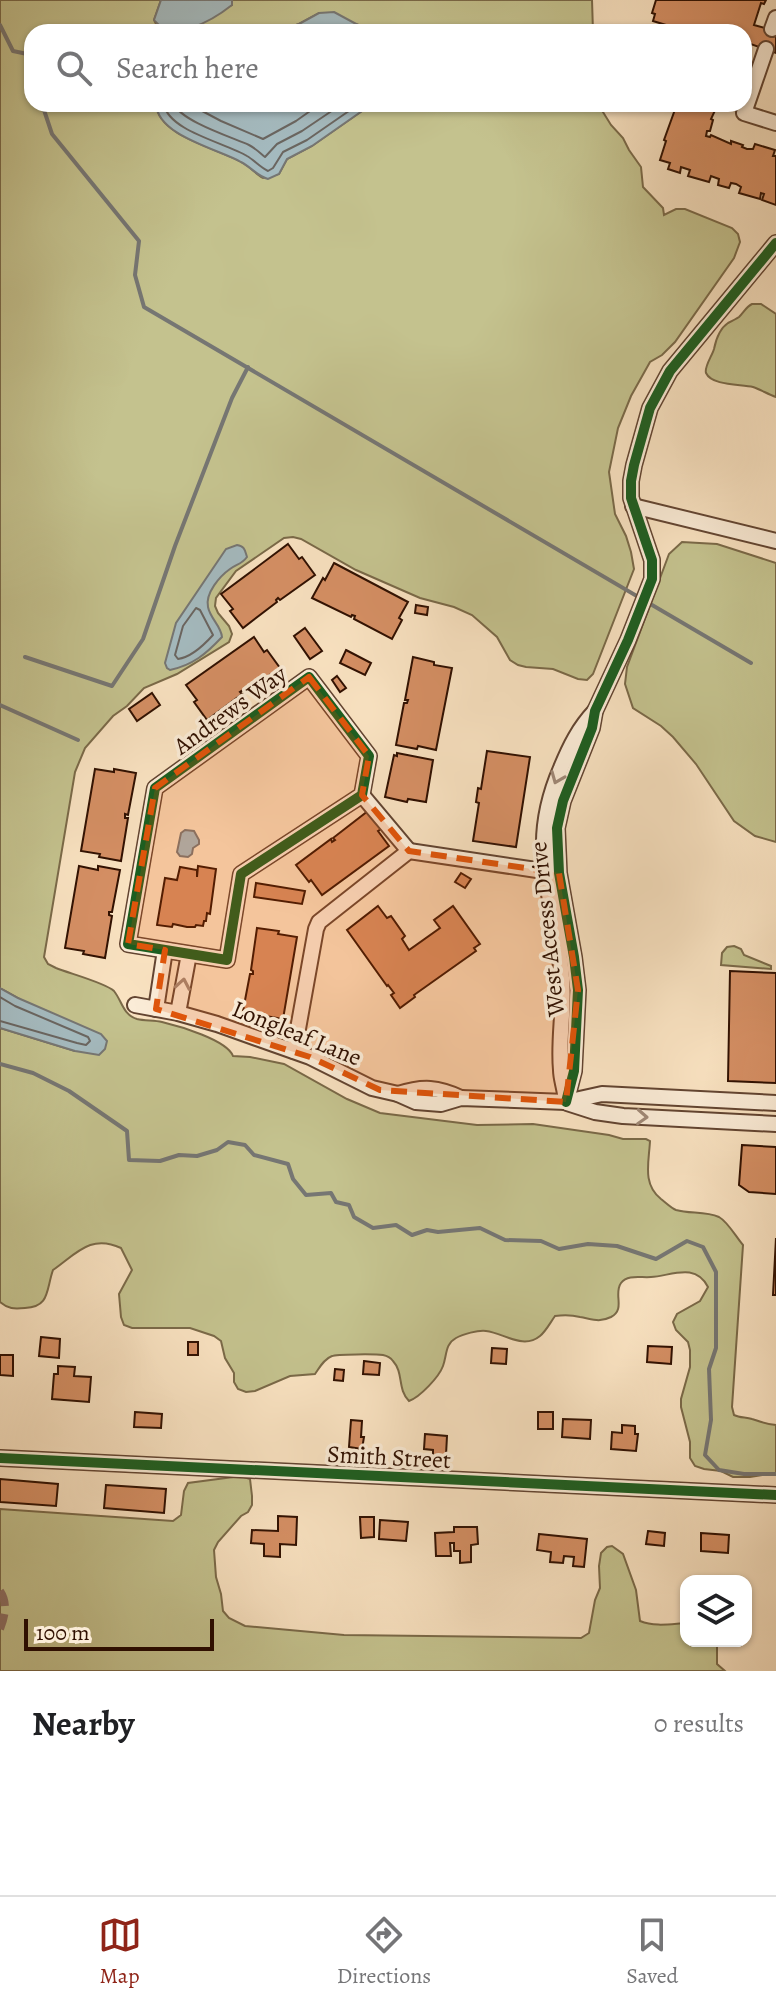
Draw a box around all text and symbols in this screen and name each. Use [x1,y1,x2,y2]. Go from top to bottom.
search box [24,24,752,112]
icon: search [52,46,96,90]
text: Search here [116,48,259,88]
street label: Andrews Way [166,658,293,762]
one-way arrow [550,770,567,784]
street label: West Access Drive [522,840,572,1019]
one-way arrow [174,977,191,991]
street label: Longleaf Lane [227,993,367,1073]
one-way arrow [636,1109,649,1126]
street label: Smith Street [326,1438,452,1476]
map controls [680,1575,752,1647]
button: layers [680,1575,752,1647]
scale bar [24,1615,214,1651]
text: 100 m [36,1618,90,1648]
text: Nearby [32,1700,135,1747]
text: 0 results [654,1706,744,1741]
tab: Map [98,1913,142,1991]
tab: Directions [337,1913,431,1991]
tab: Saved [626,1913,678,1991]

